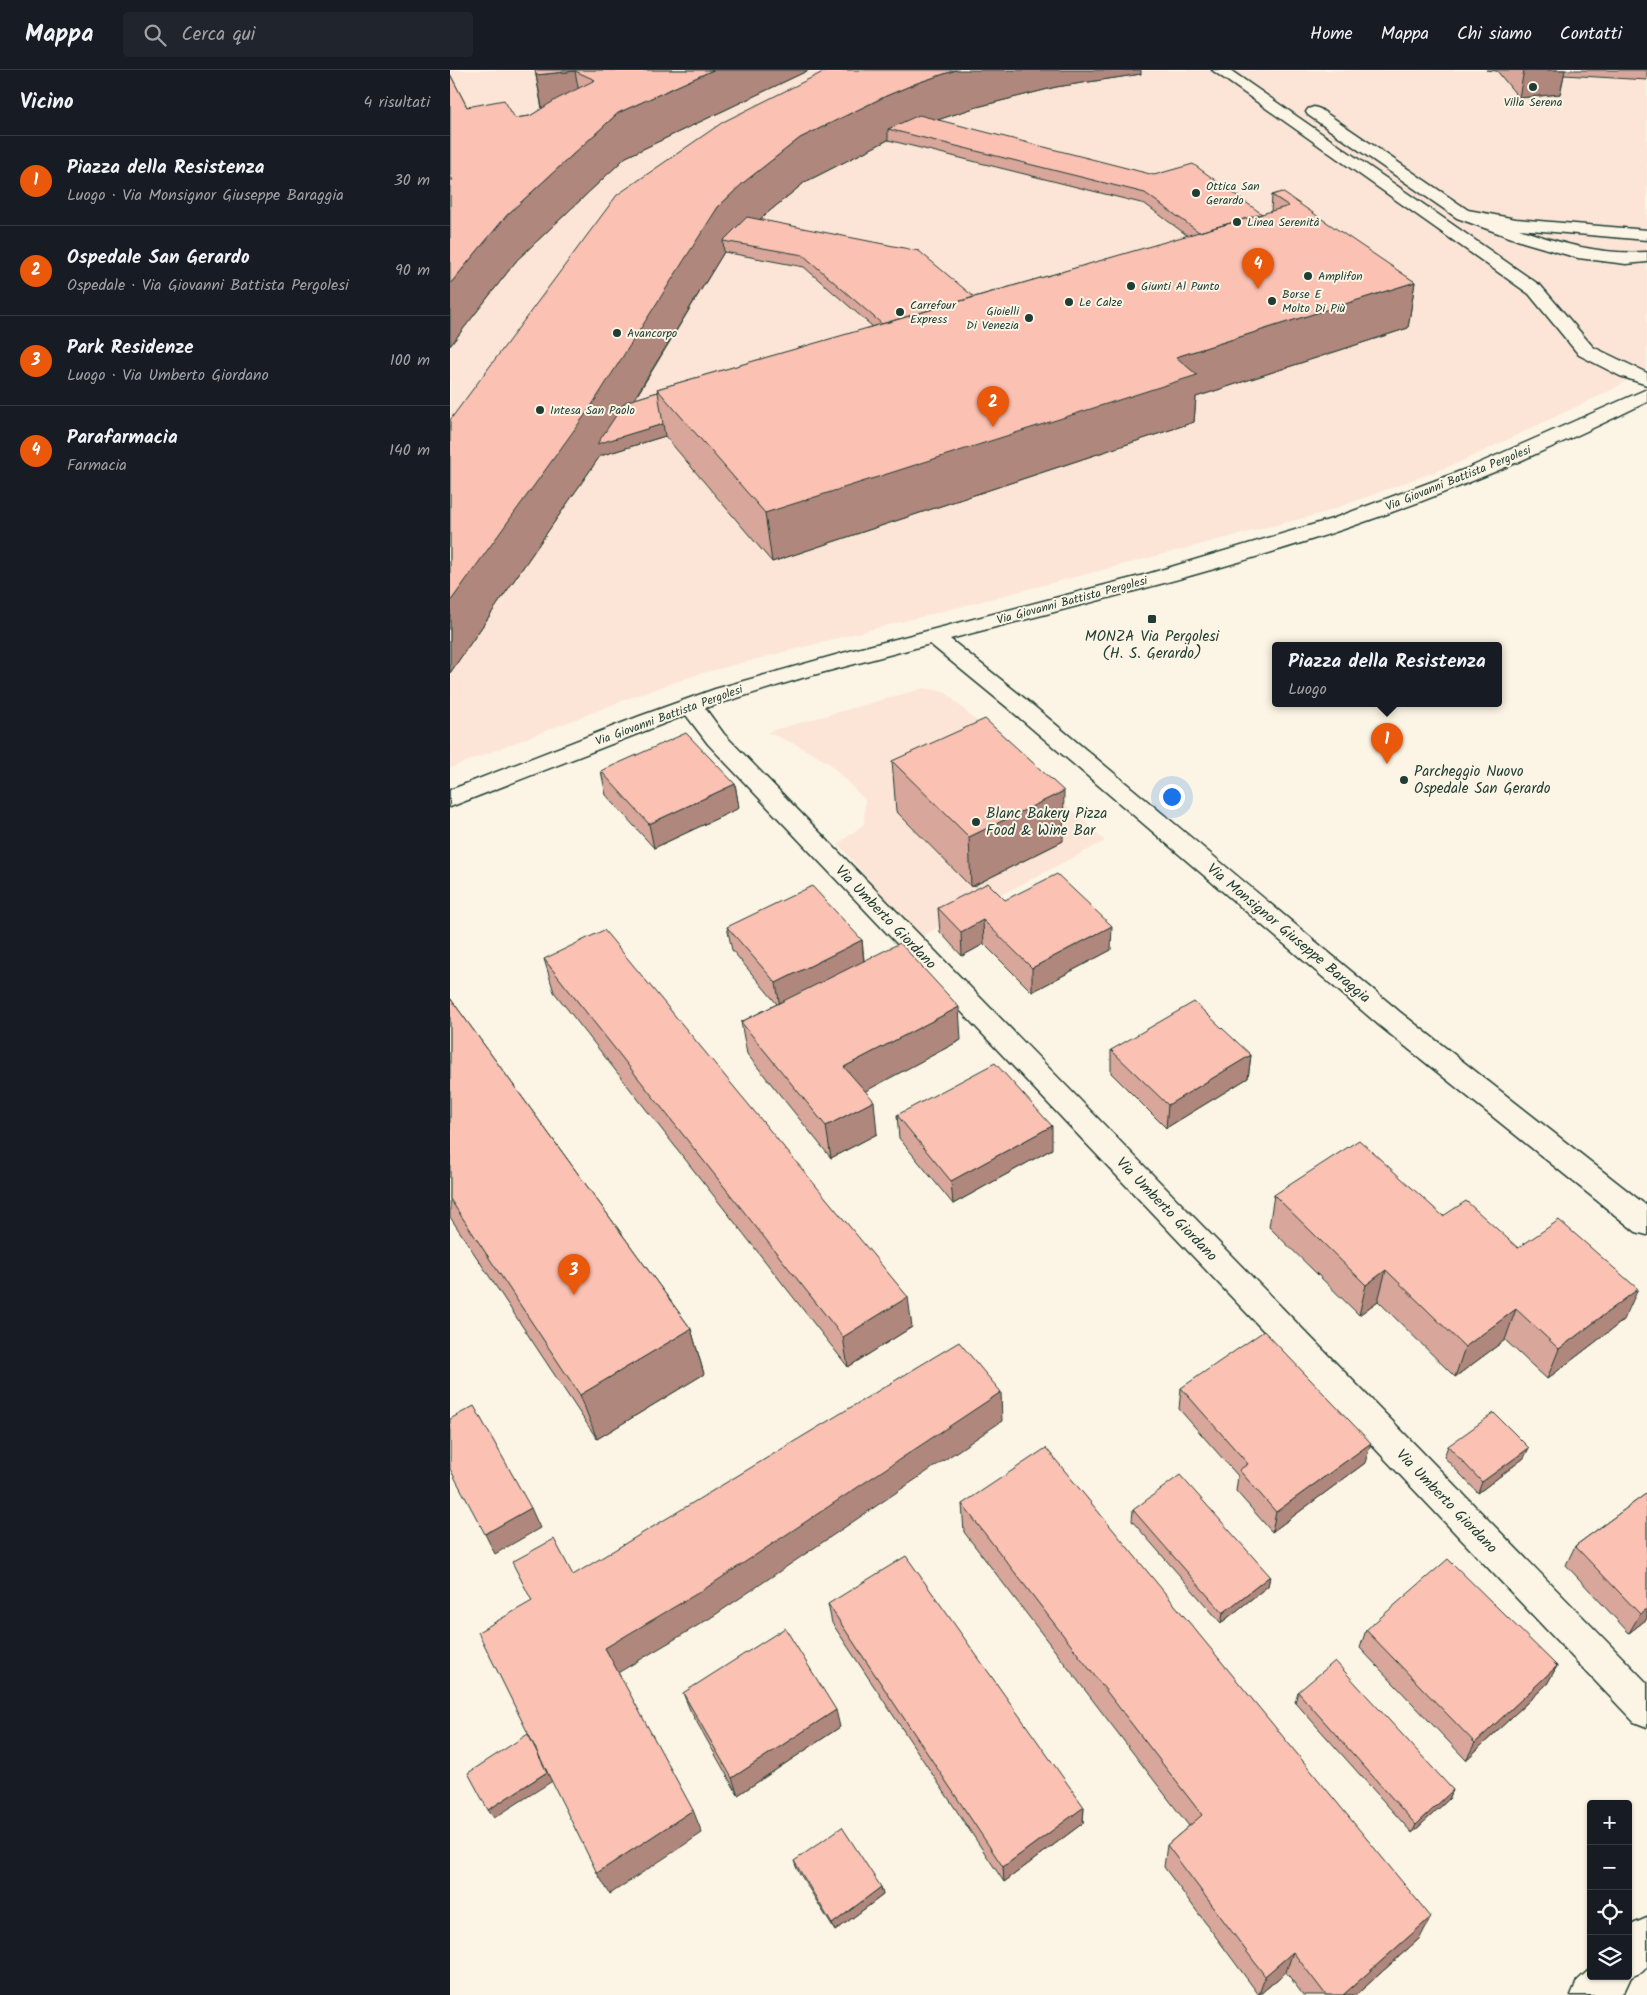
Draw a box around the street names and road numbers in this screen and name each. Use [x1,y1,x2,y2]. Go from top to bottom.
street label: Via Giovanni Battista Pergolesi [1383,440,1535,516]
street label: Via Giovanni Battista Pergolesi [995,571,1151,630]
street label: Via Giovanni Battista Pergolesi [593,680,747,751]
street label: Via Monsignor Giuseppe Baraggia [1201,858,1376,1010]
street label: Via Umberto Giordano [829,860,942,976]
street label: Via Umberto Giordano [1110,1152,1223,1268]
street label: Via Umberto Giordano [1390,1444,1503,1560]

